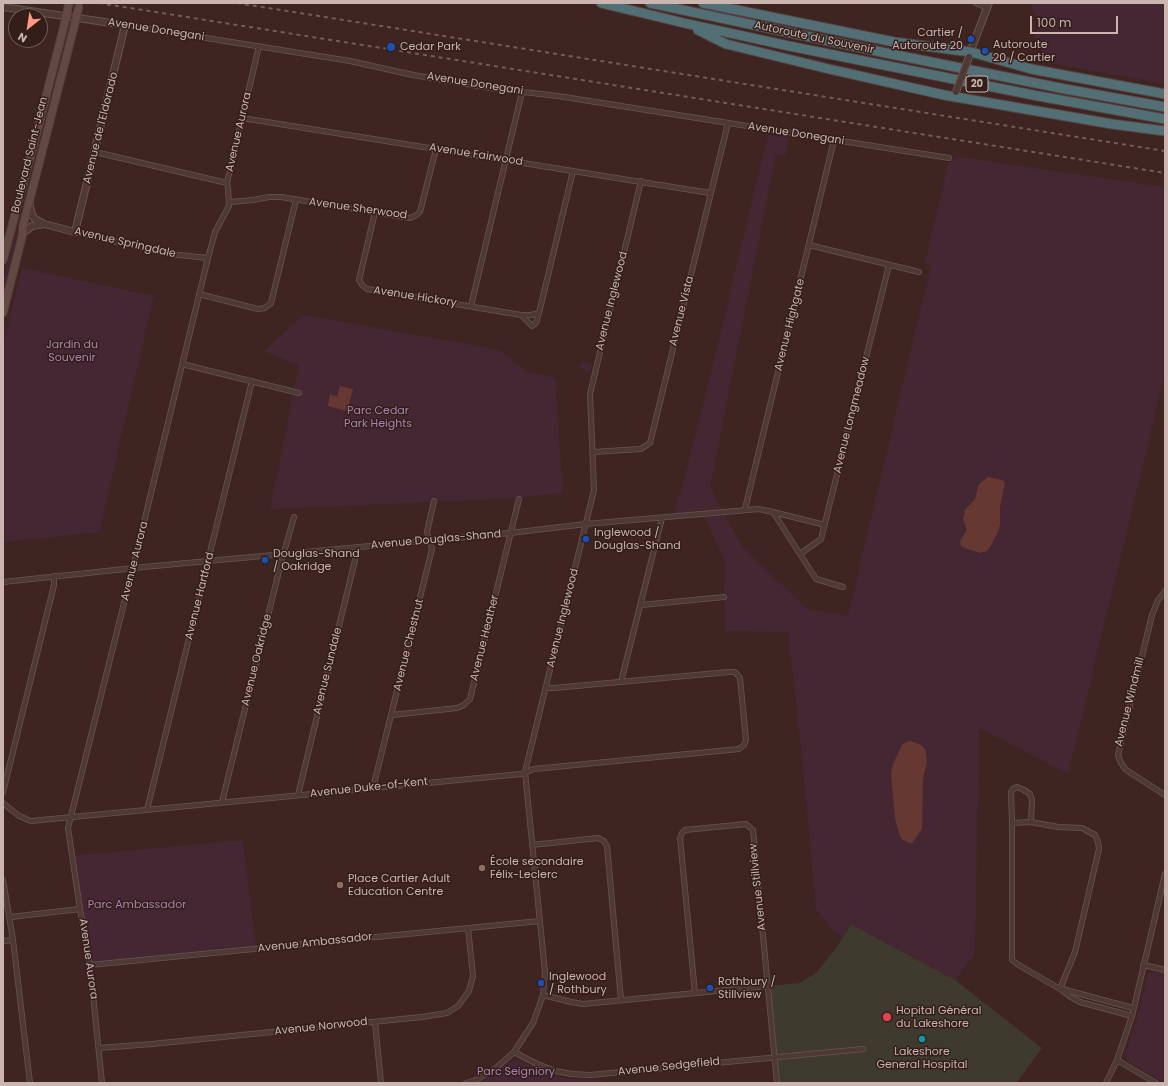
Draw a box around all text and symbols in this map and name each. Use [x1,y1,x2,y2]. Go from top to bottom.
north arrow [8,8,48,48]
scale bar [1032,8,1120,34]
text: 100 m [1037,14,1071,31]
street label: Avenue Donegani [107,16,205,44]
street label: Autoroute du Souvenir [753,19,875,57]
place label: Cartier / Autoroute 20 [892,26,963,52]
text: N [15,29,30,47]
marker: Cartier / Autoroute 20 [966,34,976,44]
place label: Autoroute 20 / Cartier [993,38,1055,64]
place label: Cedar Park [400,40,461,54]
marker: Cedar Park [385,41,397,53]
marker: Autoroute 20 / Cartier [980,46,990,56]
street label: Avenue Donegani [426,70,524,98]
street label: Avenue de l'Eldorado [81,71,121,185]
road number: 20 [966,76,988,92]
street label: Avenue Aurora [223,91,255,173]
street label: Boulevard Saint-Jean [9,96,51,214]
street label: Avenue Donegani [747,120,845,148]
street label: Avenue Fairwood [428,141,524,169]
street label: Avenue Sherwood [308,196,408,222]
street label: Avenue Springdale [73,225,177,261]
street label: Avenue Inglewood [593,250,631,352]
street label: Avenue Vista [667,275,697,347]
street label: Avenue Highgate [772,277,808,373]
street label: Avenue Hickory [372,284,458,310]
park label: Jardin du Souvenir [46,338,98,364]
street label: Avenue Longmeadow [831,355,873,475]
park label: Parc Cedar Park Heights [344,404,412,430]
street label: Avenue Aurora [119,520,151,602]
place label: Inglewood / Douglas-Shand [594,526,681,552]
street label: Avenue Douglas-Shand [370,528,502,552]
marker: Inglewood / Douglas-Shand [581,534,591,544]
place label: Douglas-Shand / Oakridge [273,547,360,573]
street label: Avenue Hartford [183,551,217,641]
marker: Douglas-Shand / Oakridge [260,555,270,565]
street label: Avenue Inglewood [544,567,582,669]
street label: Avenue Heather [468,594,502,682]
street label: Avenue Chestnut [391,598,427,692]
street label: Avenue Oakridge [239,613,275,707]
street label: Avenue Sundale [311,626,345,716]
street label: Avenue Windmill [1113,656,1147,748]
street label: Avenue Duke-of-Kent [309,775,429,801]
street label: Avenue Stillview [747,843,769,931]
place label: École secondaire Félix-Leclerc [490,855,584,881]
marker: École secondaire Félix-Leclerc [477,863,487,873]
place label: Place Cartier Adult Education Centre [348,872,450,898]
marker: Place Cartier Adult Education Centre [335,880,345,890]
park label: Parc Ambassador [88,898,186,912]
street label: Avenue Aurora [76,918,100,1000]
street label: Avenue Ambassador [257,930,373,956]
place label: Inglewood / Rothbury [549,970,607,996]
place label: Rothbury / Stillview [718,975,776,1001]
marker: Inglewood / Rothbury [536,978,546,988]
marker: Rothbury / Stillview [705,983,715,993]
place label: Hopital Général du Lakeshore [896,1004,981,1030]
marker: Hopital Général du Lakeshore [881,1011,893,1023]
street label: Avenue Norwood [274,1016,368,1038]
marker: Lakeshore General Hospital [917,1034,927,1044]
place label: Lakeshore General Hospital [876,1045,968,1071]
street label: Avenue Sedgefield [617,1055,721,1079]
park label: Parc Seigniory [477,1065,555,1079]

